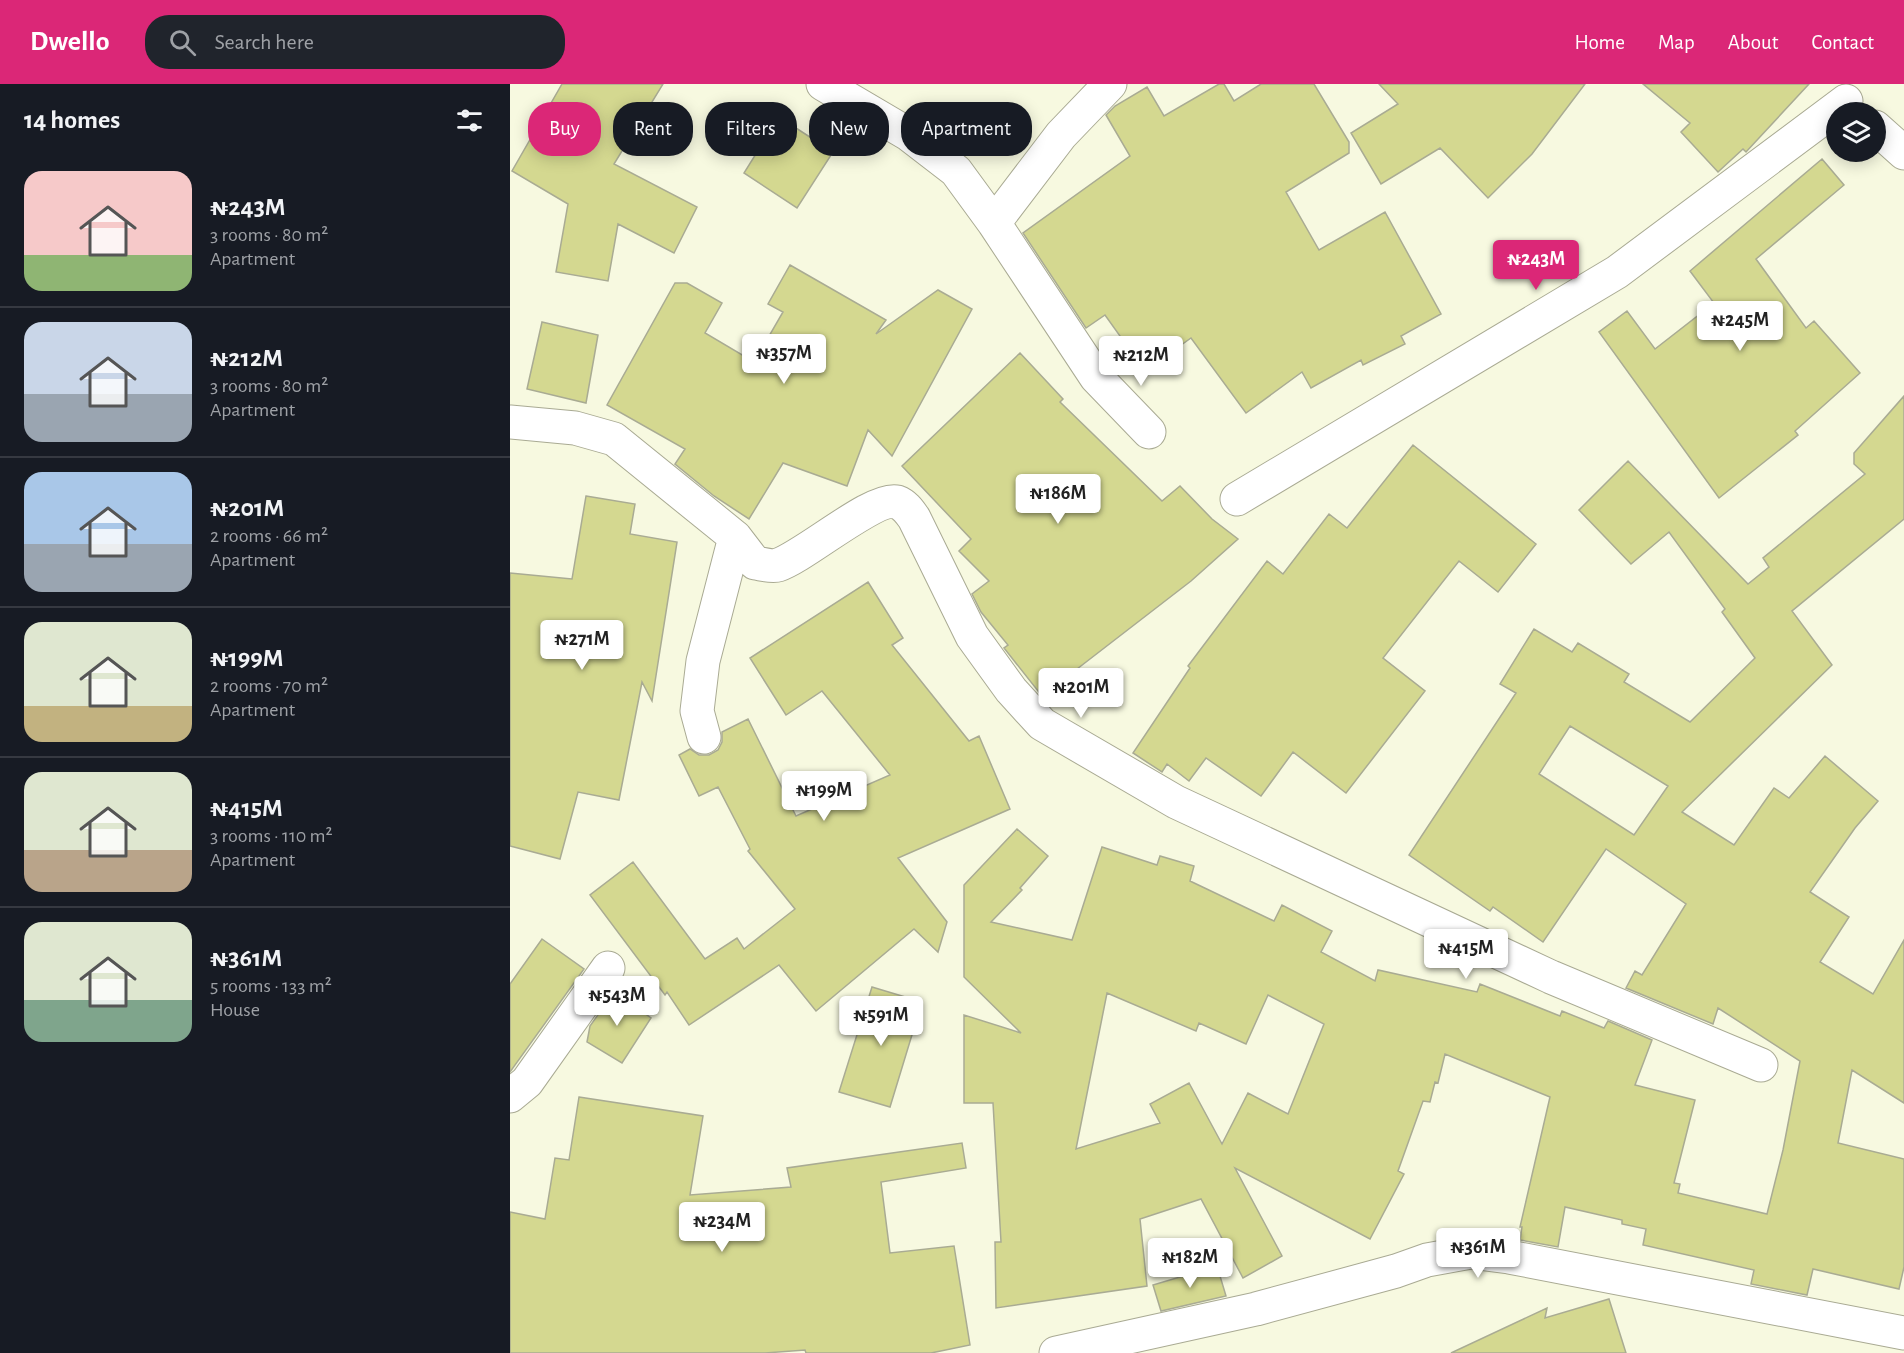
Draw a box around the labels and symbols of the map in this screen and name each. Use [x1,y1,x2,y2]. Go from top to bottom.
pin: ₦243M [1494,240,1578,291]
pin: ₦245M [1698,301,1782,352]
pin: ₦357M [742,334,826,385]
pin: ₦212M [1099,336,1183,387]
pin: ₦186M [1016,474,1100,525]
pin: ₦271M [540,620,624,671]
pin: ₦201M [1039,668,1123,719]
pin: ₦199M [782,771,866,822]
pin: ₦415M [1424,929,1508,980]
pin: ₦543M [575,976,659,1027]
pin: ₦591M [839,996,923,1047]
pin: ₦234M [680,1202,764,1253]
pin: ₦361M [1436,1228,1520,1279]
pin: ₦182M [1148,1238,1232,1289]

